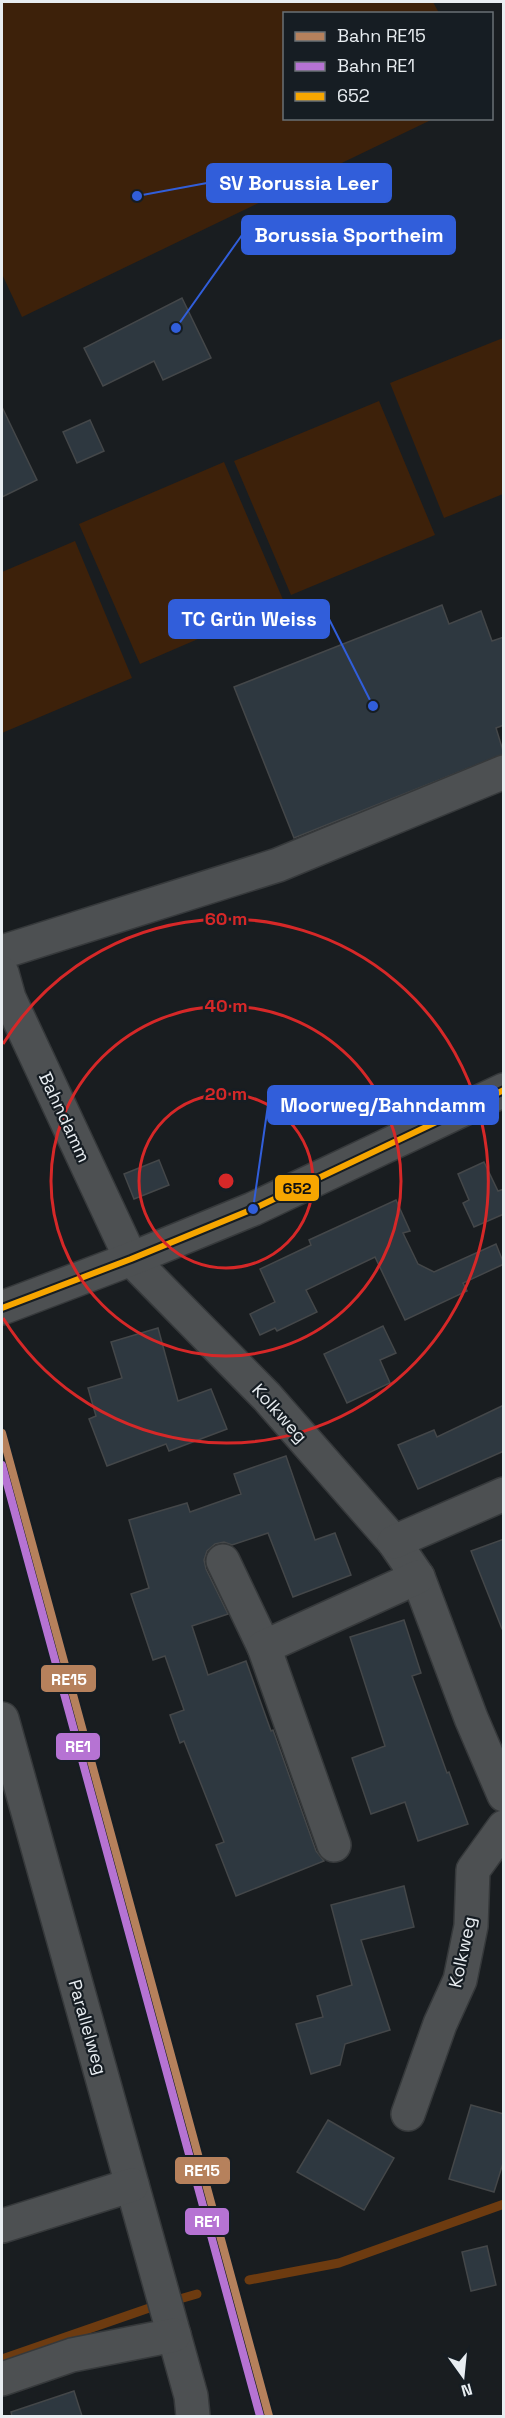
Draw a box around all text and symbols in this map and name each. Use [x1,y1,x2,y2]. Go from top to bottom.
legend [283,12,493,120]
text: Bahn RE15 [337,24,426,47]
text: Bahn RE1 [337,54,415,77]
text: 652 [337,84,370,107]
callout: SV Borussia Leer [207,164,391,202]
text: SV Borussia Leer [219,170,379,196]
callout: Borussia Sportheim [242,216,455,254]
text: Borussia Sportheim [254,222,444,248]
callout: TC Grün Weiss [169,600,329,638]
text: TC Grün Weiss [181,606,317,632]
text: 60 m [205,907,247,930]
text: 40 m [204,994,248,1017]
street label: Bahndamm [34,1068,96,1166]
text: 20 m [205,1082,247,1105]
callout: Moorweg/Bahndamm [268,1086,498,1124]
text: Moorweg/Bahndamm [280,1092,486,1118]
centre of rings [216,1171,236,1191]
line badge: 652 [274,1174,320,1202]
text: 652 [283,1178,311,1199]
street label: Kolkweg [247,1378,313,1448]
line badge: RE15 [40,1664,97,1693]
text: RE15 [51,1669,87,1690]
line badge: RE1 [55,1732,101,1761]
text: RE1 [65,1736,91,1757]
street label: Kolkweg [443,1914,481,1990]
street label: Parallelweg [63,1977,113,2077]
line badge: RE15 [174,2156,231,2185]
text: RE15 [184,2160,220,2181]
line badge: RE1 [184,2207,230,2236]
text: RE1 [194,2211,220,2232]
north arrow [433,2346,493,2406]
text: N [459,2378,475,2402]

